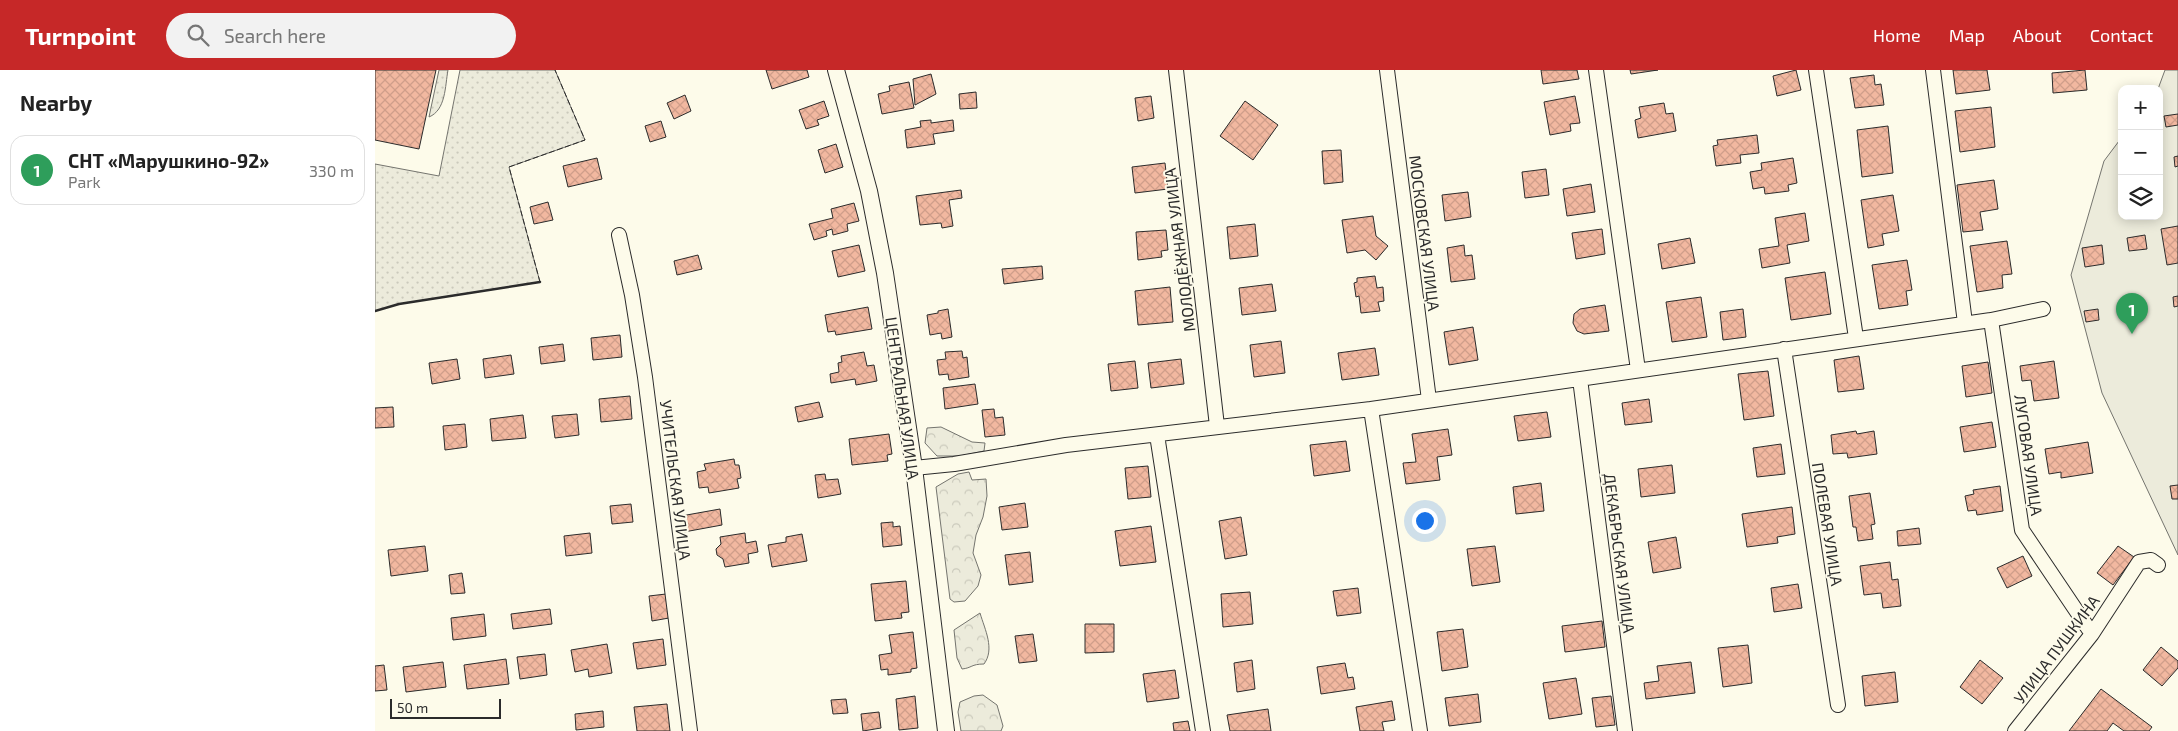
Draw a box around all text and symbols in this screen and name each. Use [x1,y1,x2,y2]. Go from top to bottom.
search box [166,13,516,58]
text: Turnpoint [25,21,136,50]
icon: search [184,21,212,49]
text: Search here [224,24,326,47]
text: Home [1873,24,1921,46]
text: Map [1949,24,1985,46]
text: About [2013,24,2062,46]
text: Contact [2090,24,2153,46]
map controls [2118,85,2163,220]
button: + [2118,85,2163,130]
text: Nearby [20,90,92,115]
button: − [2118,130,2163,175]
text: СНТ «Марушкино-92» [68,149,269,172]
street label: МОСКОВСКАЯ УЛИЦА [1406,154,1444,312]
text: 1 [34,161,40,180]
text: 330 m [309,161,354,180]
street label: МОЛОДЁЖНАЯ УЛИЦА [1160,167,1198,333]
text: Park [68,172,101,191]
button: layers [2118,175,2163,220]
pin: 1 [2116,293,2148,334]
street label: ЦЕНТРАЛЬНАЯ УЛИЦА [882,315,924,481]
street label: ЛУГОВАЯ УЛИЦА [2011,393,2047,517]
street label: УЧИТЕЛЬСКАЯ УЛИЦА [657,399,695,561]
street label: ПОЛЕВАЯ УЛИЦА [1809,461,1847,587]
street label: ДЕКАБРЬСКАЯ УЛИЦА [1601,472,1639,634]
your location [1412,508,1438,534]
street label: УЛИЦА ПУШКИНА [2009,591,2103,707]
scale bar [390,696,501,719]
text: 50 m [397,699,428,716]

